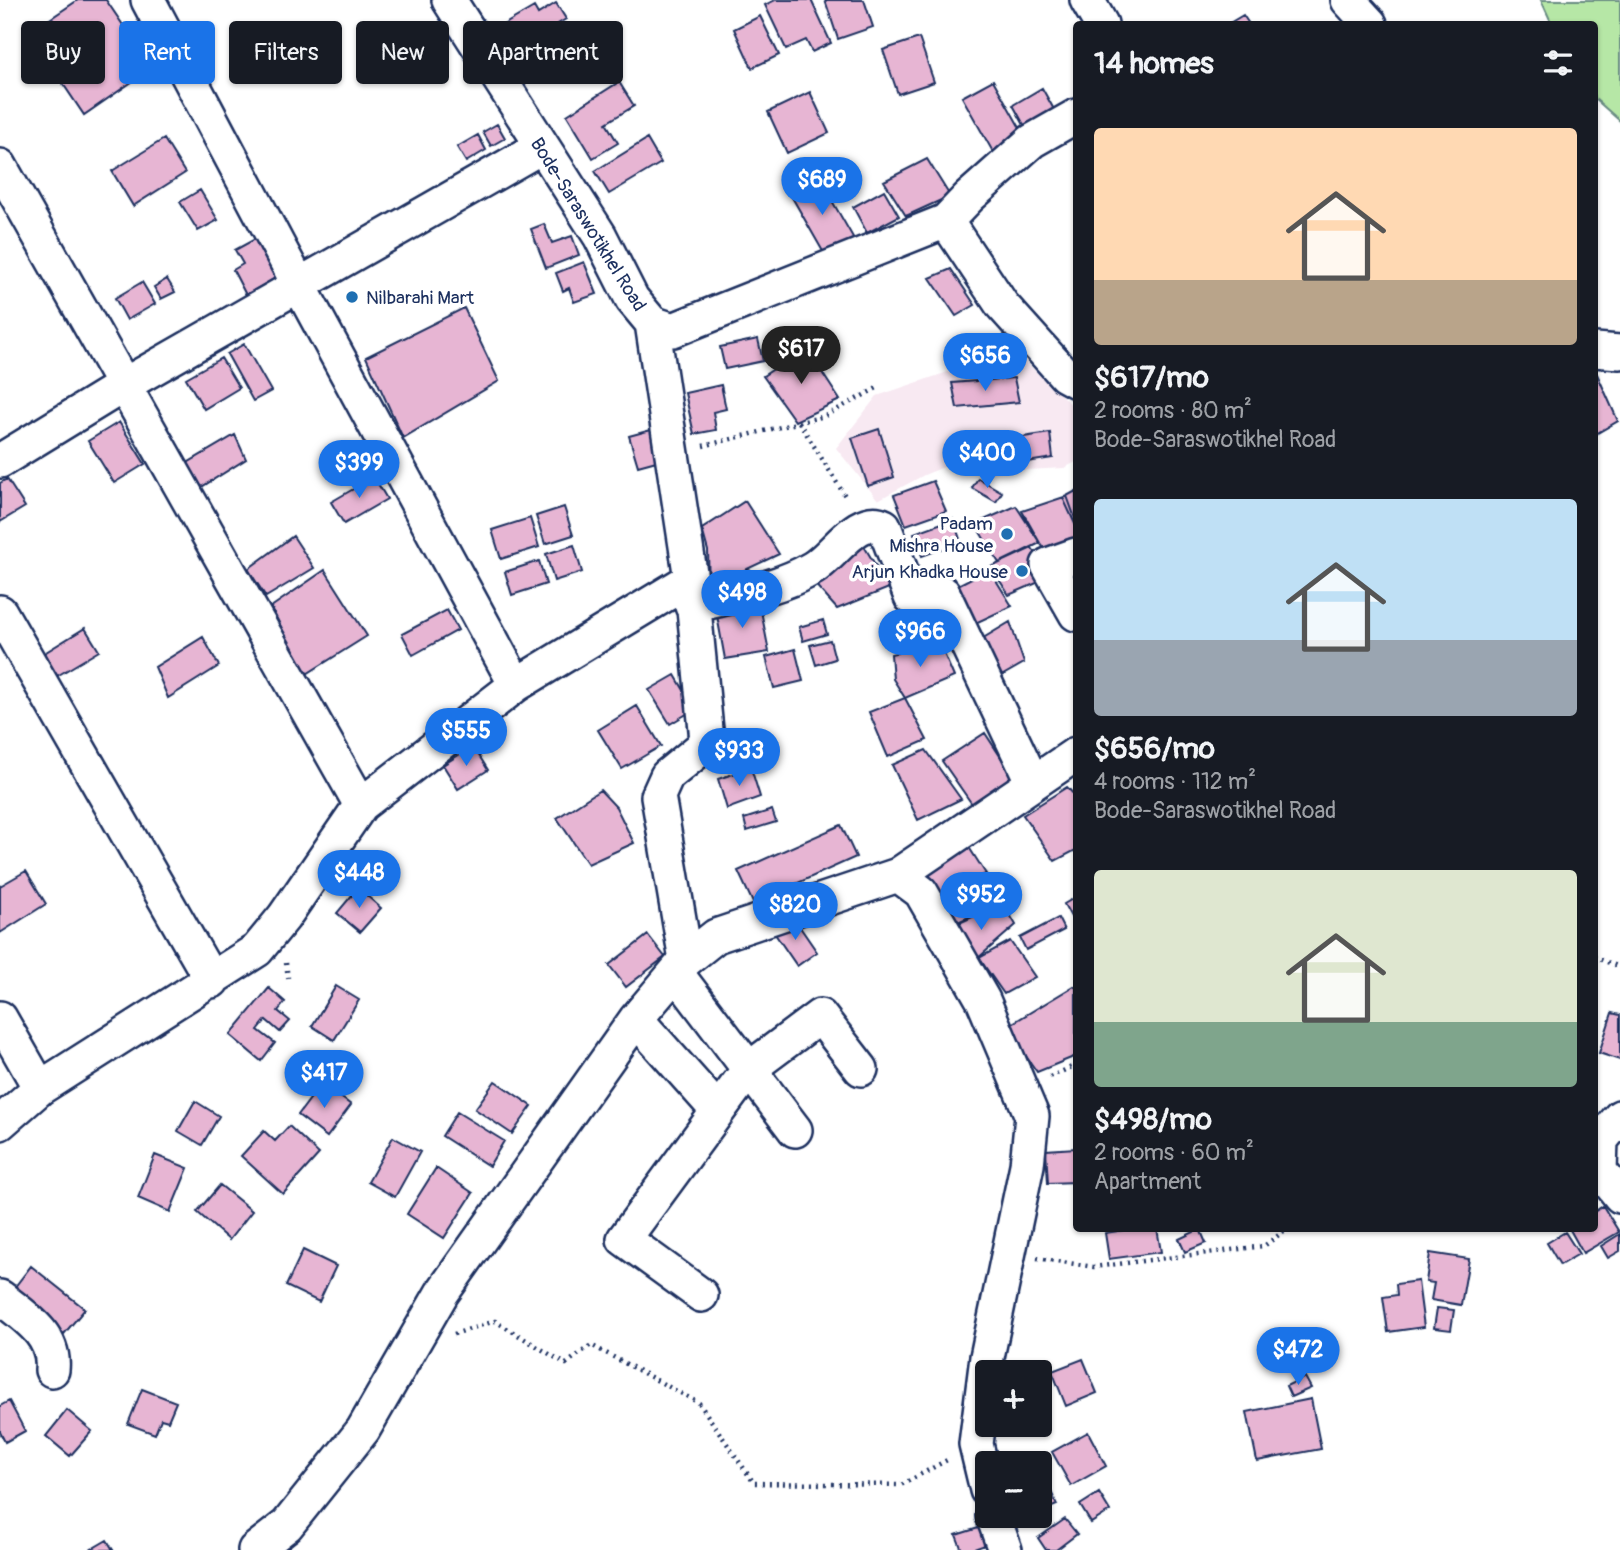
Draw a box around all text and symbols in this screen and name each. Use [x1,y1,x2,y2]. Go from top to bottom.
chip: Buy [21,21,105,84]
chip: Rent [119,21,215,84]
chip: Filters [229,21,342,84]
chip: New [356,21,449,84]
chip: Apartment [463,21,623,84]
icon: filters [1539,44,1577,82]
text: 14 homes [1094,45,1214,82]
street label: Bode-Saraswotikhel Road [525,133,651,316]
pin: $689 [781,158,863,217]
text: $689 [797,165,847,194]
icon: home [1273,173,1399,299]
place label: Nilbarahi Mart [366,286,474,310]
marker: Nilbarahi Mart [344,289,360,305]
pin: $617 [760,326,842,386]
text: $617 [777,334,825,363]
pin: $656 [944,334,1026,393]
text: $656 [959,341,1011,370]
text: $617/mo [1094,359,1209,396]
text: 2 rooms · 80 m² [1094,396,1252,425]
text: Bode-Saraswotikhel Road [1094,425,1336,454]
pin: $400 [946,430,1028,490]
text: $400 [958,438,1016,467]
pin: $399 [318,440,400,500]
text: $399 [335,448,384,477]
place label: Padam Mishra House [889,512,994,558]
marker: Padam Mishra House [999,526,1015,542]
icon: home [1273,544,1399,670]
place label: Arjun Khadka House [851,560,1009,584]
marker: Arjun Khadka House [1014,563,1030,579]
pin: $498 [701,570,783,630]
text: $498 [717,578,767,607]
pin: $966 [879,610,961,669]
text: $966 [894,617,946,646]
pin: $555 [425,708,507,768]
text: $555 [441,716,491,745]
pin: $933 [698,728,780,788]
text: $656/mo [1094,730,1215,767]
text: $933 [714,736,764,765]
text: 4 rooms · 112 m² [1094,767,1256,796]
text: Bode-Saraswotikhel Road [1094,796,1336,825]
pin: $448 [318,850,400,910]
text: $448 [334,858,384,887]
pin: $952 [940,872,1022,932]
text: $952 [956,880,1006,909]
pin: $820 [754,883,836,942]
text: $820 [769,890,821,919]
icon: home [1273,915,1399,1041]
pin: $417 [283,1050,365,1110]
text: $417 [301,1058,347,1087]
text: $498/mo [1094,1101,1212,1138]
text: 2 rooms · 60 m² [1094,1138,1254,1167]
text: Apartment [1094,1167,1201,1196]
pin: $472 [1257,1328,1339,1387]
text: $472 [1273,1335,1323,1364]
map controls [975,1360,1052,1528]
button: + [975,1360,1052,1437]
button: − [975,1451,1052,1528]

